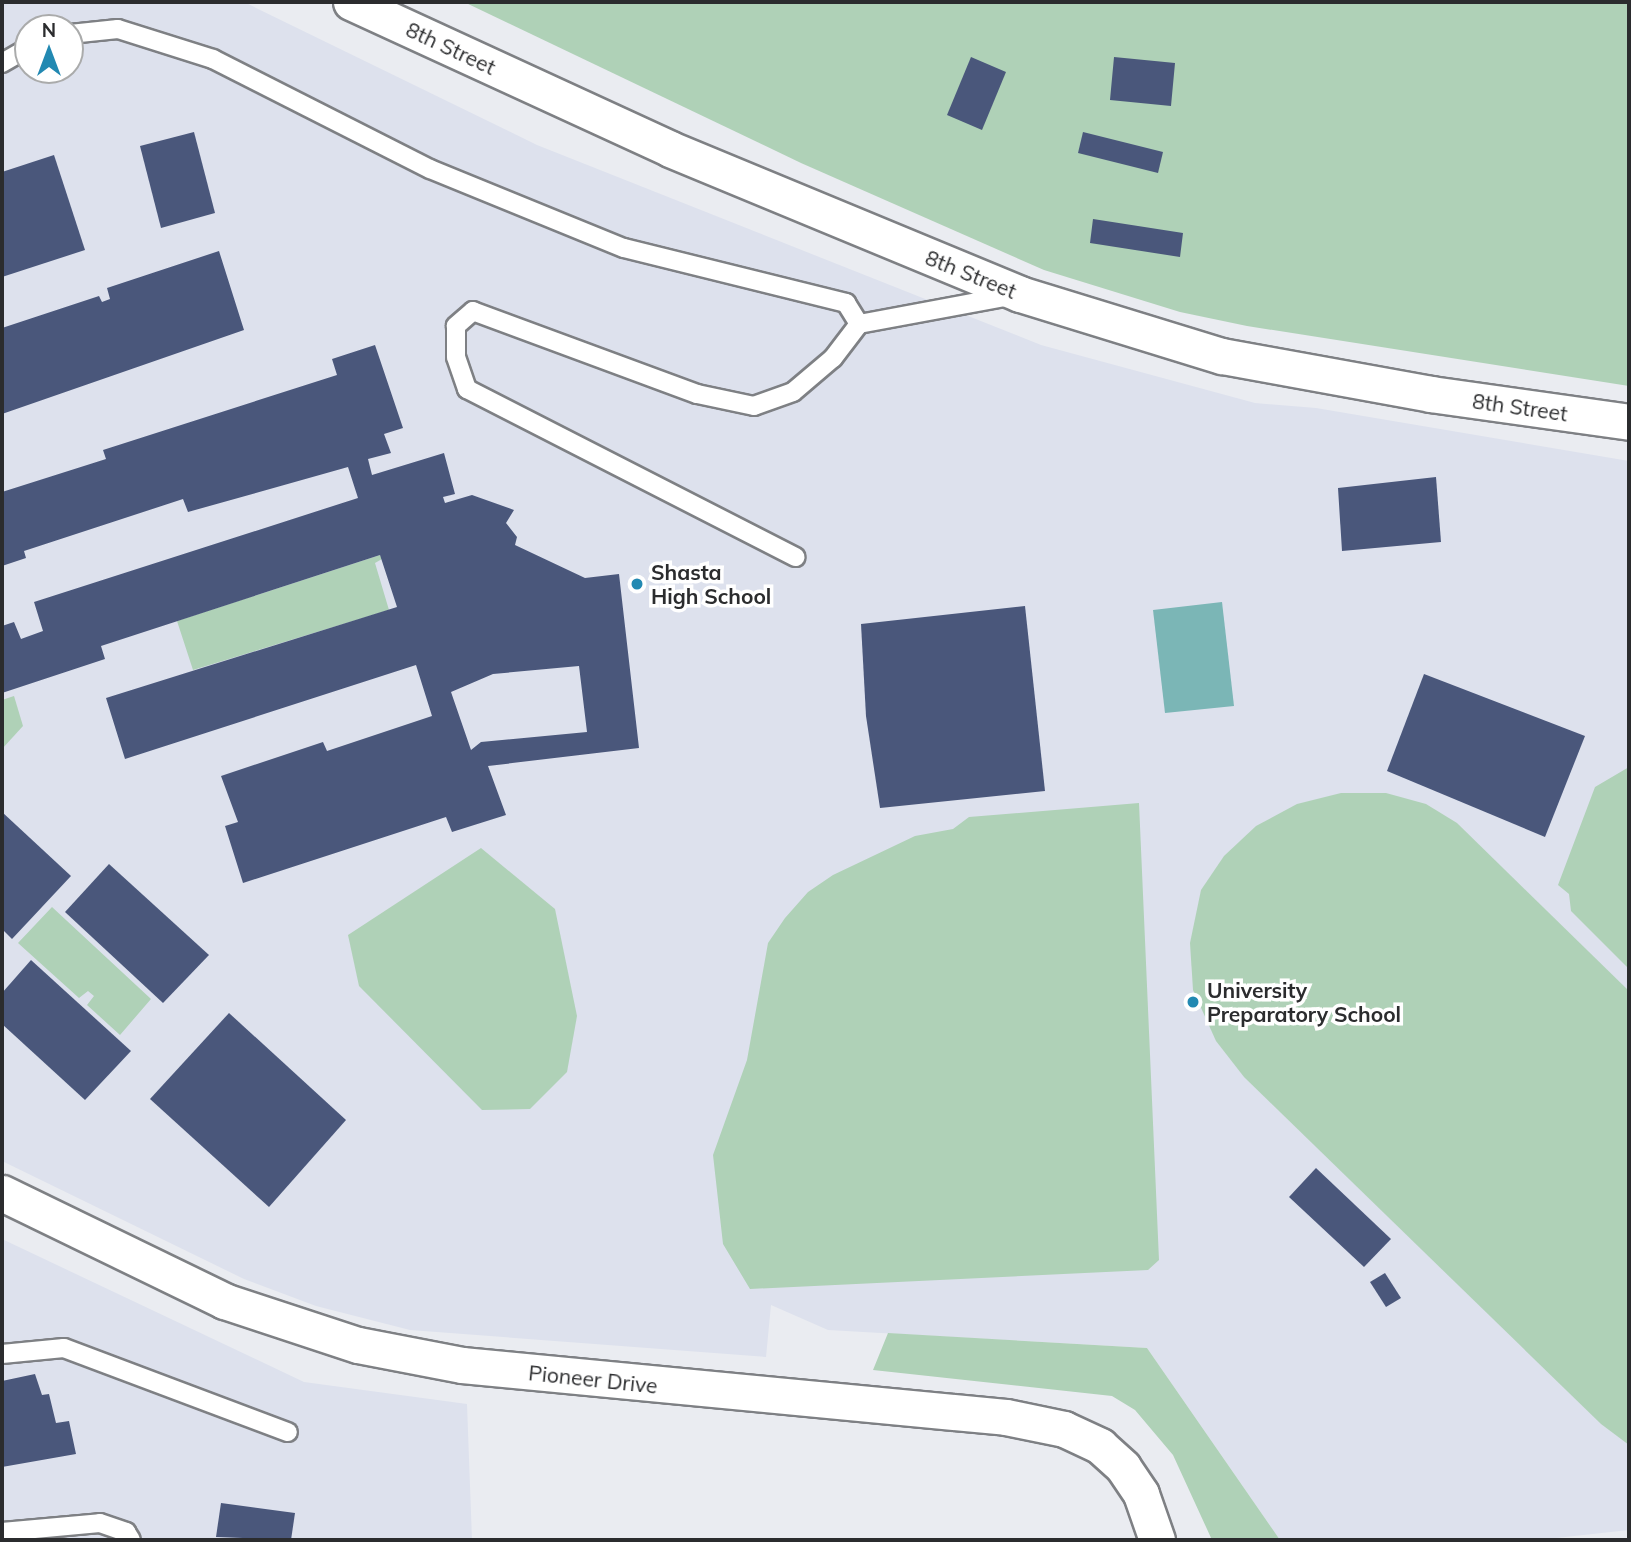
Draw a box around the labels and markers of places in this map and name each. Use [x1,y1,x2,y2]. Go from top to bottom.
place label: Shasta High School [651,559,771,609]
marker: Shasta High School [629,576,645,592]
place label: University Preparatory School [1207,977,1401,1027]
marker: University Preparatory School [1185,994,1201,1010]

